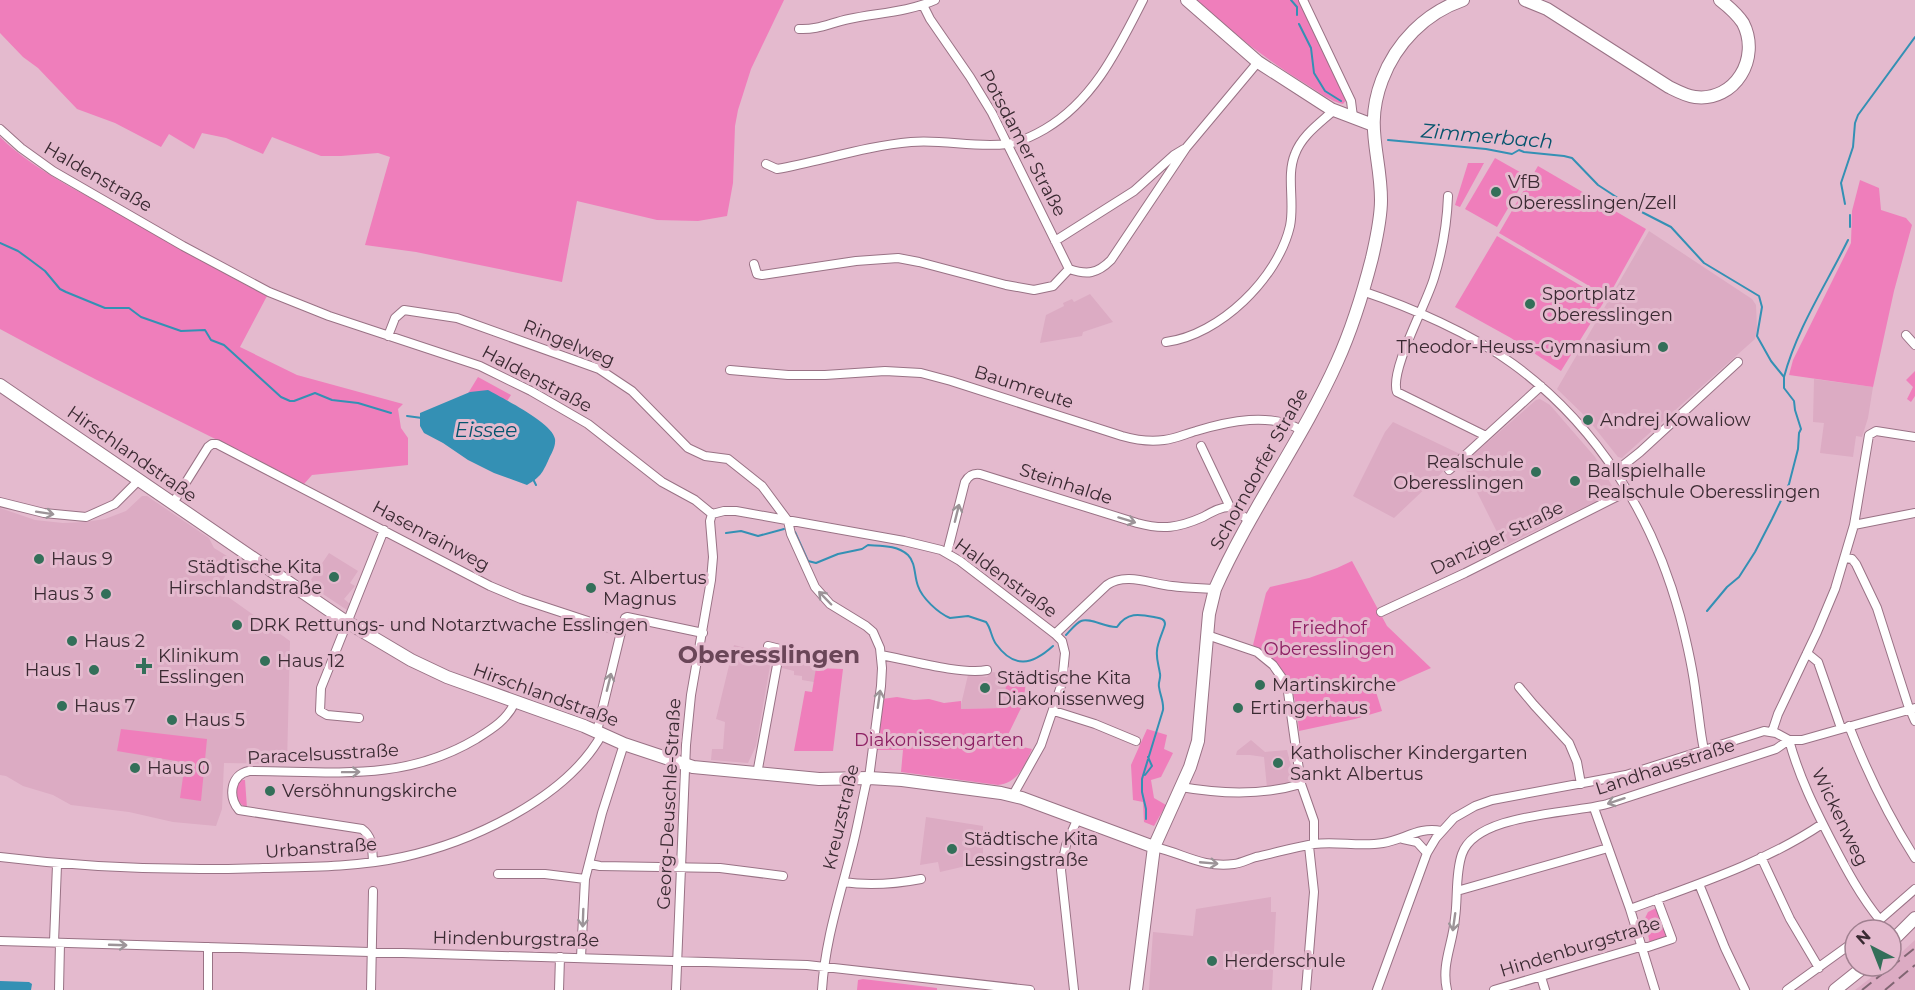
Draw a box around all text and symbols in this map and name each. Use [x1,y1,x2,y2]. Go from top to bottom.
street label: Potsdamer Straße [975,66,1071,220]
water label: Zimmerbach [1419,118,1554,154]
street label: Haldenstraße [40,137,156,217]
place label: VfB Oberesslingen/Zell [1508,171,1677,214]
marker: VfB Oberesslingen/Zell [1489,185,1503,199]
place label: Sportplatz Oberesslingen [1542,283,1673,326]
marker: Sportplatz Oberesslingen [1523,297,1537,311]
street label: Ringelweg [520,315,618,371]
place label: Theodor-Heuss-Gymnasium [1396,336,1651,358]
marker: Theodor-Heuss-Gymnasium [1656,340,1670,354]
street label: Haldenstraße [478,341,596,417]
street label: Baumreute [972,361,1077,413]
street label: Schorndorfer Straße [1205,384,1313,554]
street label: Hirschlandstraße [63,401,201,507]
place label: Andrej Kowaliow [1600,409,1751,431]
marker: Andrej Kowaliow [1581,413,1595,427]
water label: Eissee [455,418,517,442]
place label: Realschule Oberesslingen [1393,451,1524,494]
street label: Steinhalde [1017,459,1115,509]
place label: Ballspielhalle Realschule Oberesslingen [1587,460,1820,503]
marker: Realschule Oberesslingen [1529,465,1543,479]
marker: Ballspielhalle Realschule Oberesslingen [1568,474,1582,488]
street label: Hasenrainweg [369,496,493,576]
street label: Danziger Straße [1427,496,1567,580]
one-way arrow [952,504,964,523]
one-way arrow [34,507,54,518]
one-way arrow [1117,515,1136,526]
street label: Haldenstraße [950,533,1062,623]
place label: Haus 9 [51,548,113,570]
marker: Haus 9 [32,552,46,566]
place label: Städtische Kita Hirschlandstraße [168,556,322,599]
place label: St. Albertus Magnus [603,567,707,610]
marker: Städtische Kita Hirschlandstraße [327,570,341,584]
marker: St. Albertus Magnus [584,581,598,595]
place label: Haus 3 [33,583,94,605]
marker: Haus 3 [99,587,113,601]
one-way arrow [818,591,832,606]
place label: DRK Rettungs- und Notarztwache Esslingen [249,614,648,636]
park label: Friedhof Oberesslingen [1264,617,1394,660]
marker: DRK Rettungs- und Notarztwache Esslingen [230,618,244,632]
place label: Haus 2 [84,630,145,652]
marker: Haus 2 [65,634,79,648]
district label: Oberesslingen [678,640,860,669]
place label: Klinikum Esslingen [158,645,245,688]
place label: Haus 12 [277,650,345,672]
marker: Haus 12 [258,654,272,668]
marker: Klinikum Esslingen [135,657,153,675]
street label: Hirschlandstraße [470,658,622,732]
place label: Haus 1 [25,659,82,681]
marker: Haus 1 [87,663,101,677]
place label: Städtische Kita Diakonissenweg [997,667,1145,710]
one-way arrow [603,673,615,692]
place label: Martinskirche [1272,674,1396,696]
marker: Martinskirche [1253,678,1267,692]
marker: Städtische Kita Diakonissenweg [978,681,992,695]
one-way arrow [874,690,885,710]
place label: Haus 7 [74,695,135,717]
place label: Ertingerhaus [1250,697,1368,719]
street label: Georg-Deuschle-Straße [652,698,686,910]
marker: Haus 7 [55,699,69,713]
marker: Ertingerhaus [1231,701,1245,715]
place label: Haus 5 [184,709,245,731]
marker: Haus 5 [165,713,179,727]
park label: Diakonissengarten [854,729,1024,751]
street label: Landhausstraße [1592,734,1738,800]
street label: Paracelsusstraße [247,739,400,769]
place label: Katholischer Kindergarten Sankt Albertus [1290,742,1528,785]
marker: Katholischer Kindergarten Sankt Albertus [1271,756,1285,770]
place label: Haus 0 [147,757,210,779]
marker: Haus 0 [128,761,142,775]
street label: Kreuzstraße [818,762,864,872]
street label: Wickenweg [1807,764,1873,870]
one-way arrow [340,767,360,778]
place label: Versöhnungskirche [282,780,457,802]
marker: Versöhnungskirche [263,784,277,798]
one-way arrow [1607,797,1626,808]
place label: Städtische Kita Lessingstraße [964,828,1098,871]
street label: Urbanstraße [264,833,378,863]
marker: Städtische Kita Lessingstraße [945,842,959,856]
one-way arrow [1199,858,1219,869]
one-way arrow [577,908,588,928]
one-way arrow [1449,911,1460,931]
street label: Hindenburgstraße [1497,912,1663,982]
north arrow [1843,918,1903,978]
text: N [1852,926,1874,949]
street label: Hindenburgstraße [433,927,600,951]
one-way arrow [108,939,128,950]
place label: Herderschule [1224,950,1346,972]
marker: Herderschule [1205,954,1219,968]

